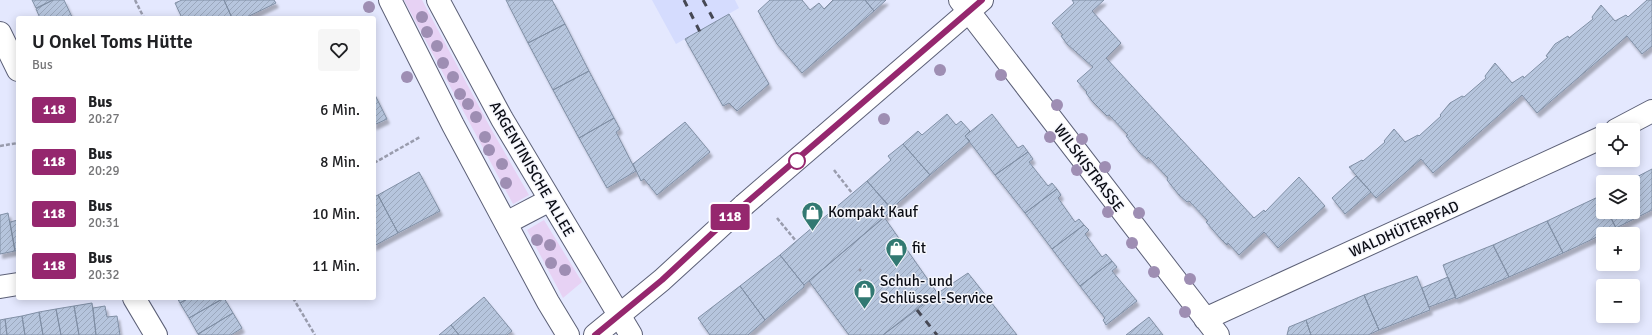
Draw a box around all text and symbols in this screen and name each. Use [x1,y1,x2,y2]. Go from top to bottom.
button: heart [318,29,360,71]
text: U Onkel Toms Hütte [32,30,193,54]
text: Bus [32,57,53,73]
text: Bus [88,93,112,111]
street label: ARGENTINISCHE ALLEE [486,98,578,240]
text: 118 [43,101,65,118]
text: 6 Min. [320,101,360,119]
text: 20:27 [88,111,120,127]
street label: WILSKISTRASSE [1050,121,1128,215]
map controls [1596,123,1640,323]
button: locate [1596,123,1640,167]
text: Bus [88,145,112,163]
unlabelled marker [788,152,806,170]
text: 118 [43,153,65,170]
text: 8 Min. [320,153,360,171]
text: 20:29 [88,163,120,179]
button: layers [1596,175,1640,219]
text: Bus [88,197,112,215]
street label: WALDHÜTERPFAD [1346,197,1462,261]
shop icon: Kompakt Kauf [800,199,826,232]
place label: Kompakt Kauf [828,203,919,221]
line badge: 118 [707,204,753,230]
text: 118 [43,205,65,222]
text: 10 Min. [312,205,360,223]
text: 118 [719,208,741,225]
text: 20:31 [88,215,120,231]
button: + [1596,227,1640,271]
shop icon: fit [884,235,910,268]
place label: fit [912,239,926,257]
text: Bus [88,249,112,267]
text: 118 [43,257,65,274]
text: 11 Min. [312,257,360,275]
text: 20:32 [88,267,120,283]
place label: Schuh- und Schlüssel-Service [880,272,993,307]
shop icon: Schuh- und Schlüssel-Service [851,277,877,310]
button: − [1596,279,1640,323]

